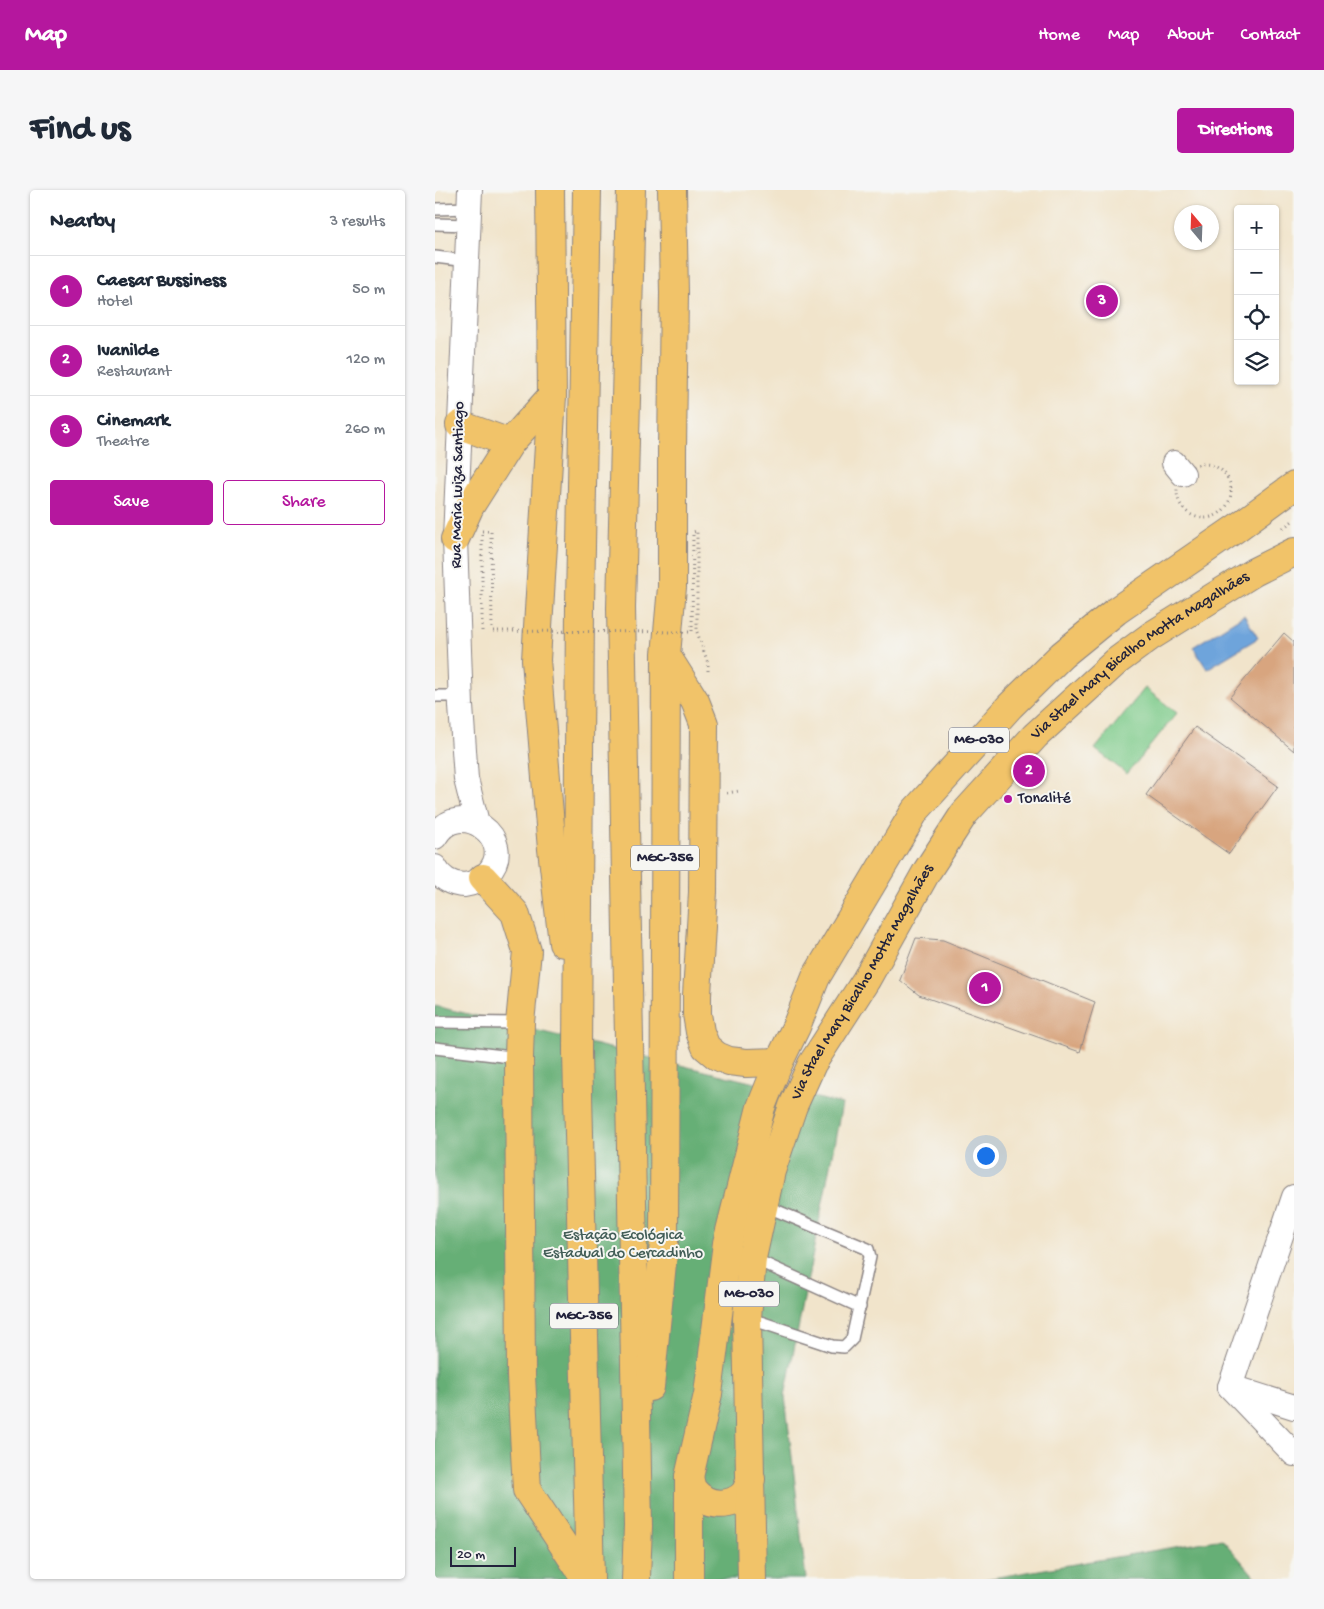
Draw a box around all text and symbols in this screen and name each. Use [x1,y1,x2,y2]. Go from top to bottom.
text: Map [25,21,67,50]
text: Home [1038,25,1080,46]
text: Map [1108,25,1139,46]
text: About [1167,25,1213,46]
text: Contact [1241,25,1299,46]
button: Directions [1177,108,1294,153]
text: Find us [30,110,130,151]
north arrow [1174,205,1219,250]
map controls [1234,205,1279,385]
button: + [1234,205,1279,250]
text: Nearby [50,210,115,235]
text: 3 results [330,213,385,232]
button: − [1234,250,1279,295]
text: Caesar Bussiness [97,270,226,293]
text: 1 [63,281,69,300]
text: 50 m [352,281,385,300]
pin: 3 [1086,282,1118,320]
text: Hotel [97,293,133,312]
button: locate [1234,295,1279,340]
text: Ivanilde [97,340,159,363]
button: layers [1234,340,1279,385]
text: 2 [62,351,70,370]
text: 120 m [346,351,385,370]
text: Restaurant [97,363,171,382]
street label: Rua Maria Luiza Santiago [448,401,470,569]
text: Cinemark [97,410,169,433]
text: 3 [62,421,70,440]
text: 260 m [345,421,385,440]
text: Theatre [97,433,149,452]
button: Save [50,480,213,525]
button: Share [223,480,385,525]
street label: Via Stael Mary Bicalho Motta Magalhães [1026,567,1254,745]
road number: MG-030 [949,728,1009,752]
pin: 2 [1013,752,1045,790]
place label: Tonalité [1017,790,1071,809]
marker: Tonalité [1002,793,1014,805]
road number: MGC-356 [631,846,699,870]
street label: Via Stael Mary Bicalho Motta Magalhães [787,860,939,1104]
pin: 1 [969,969,1001,1007]
your location [973,1143,999,1169]
park label: Estação Ecológica Estadual do Cercadinho [543,1227,703,1264]
road number: MG-030 [719,1282,779,1306]
road number: MGC-356 [550,1304,618,1328]
scale bar [450,1544,516,1567]
text: 20 m [457,1547,485,1564]

